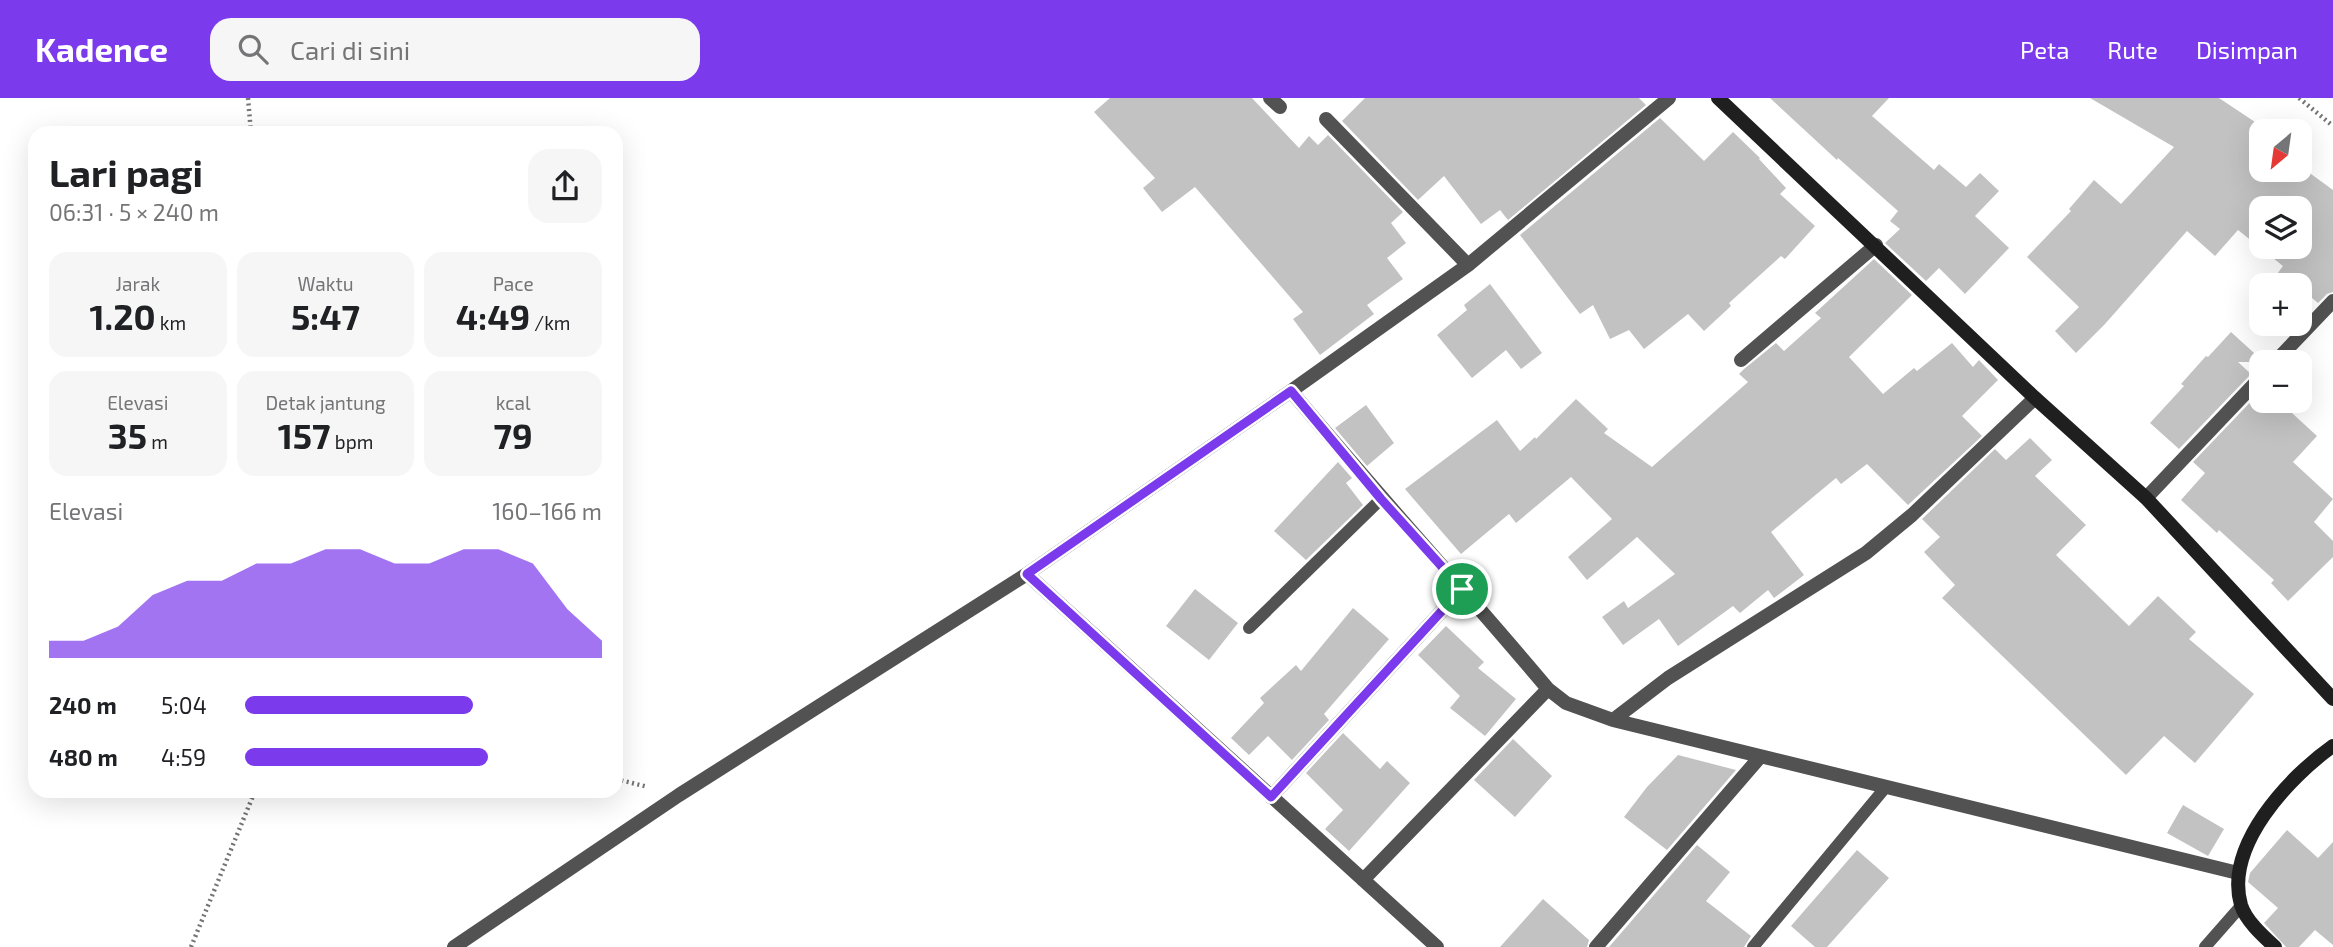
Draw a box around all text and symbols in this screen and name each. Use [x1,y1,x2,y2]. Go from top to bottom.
search box [210,18,700,81]
text: Kadence [35,29,168,69]
icon: search [234,30,272,68]
text: Cari di sini [290,34,410,65]
text: Peta [2020,35,2069,64]
text: Rute [2107,35,2158,64]
text: Disimpan [2196,35,2298,64]
north arrow [2249,119,2312,182]
map controls [2249,119,2312,413]
text: Lari pagi [49,149,203,195]
button: share [528,149,602,223]
button: layers [2249,196,2312,259]
text: 06:31 · 5 × 240 m [49,198,219,226]
text: Jarak [116,272,160,295]
text: Waktu [298,272,353,295]
text: Pace [493,272,534,295]
button: + [2249,273,2312,336]
text: 1.20 [90,295,156,337]
text: 5:47 [291,295,360,337]
text: 4:49 [456,295,530,337]
text: km [156,311,186,334]
text: /km [530,311,570,334]
button: − [2249,350,2312,413]
text: Elevasi [107,391,168,414]
text: Detak jantung [265,391,386,414]
text: kcal [496,391,531,414]
text: 35 [108,414,147,456]
text: 157 [278,414,331,456]
text: 79 [494,414,533,456]
text: m [147,430,168,453]
text: bpm [331,430,373,453]
text: Elevasi [49,497,123,525]
text: 160–166 m [492,497,602,525]
pin [1432,559,1492,619]
icon: arrive [1443,570,1481,608]
text: 240 m [49,691,117,719]
text: 5:04 [161,691,207,719]
text: 480 m [49,743,118,771]
text: 4:59 [161,743,206,771]

